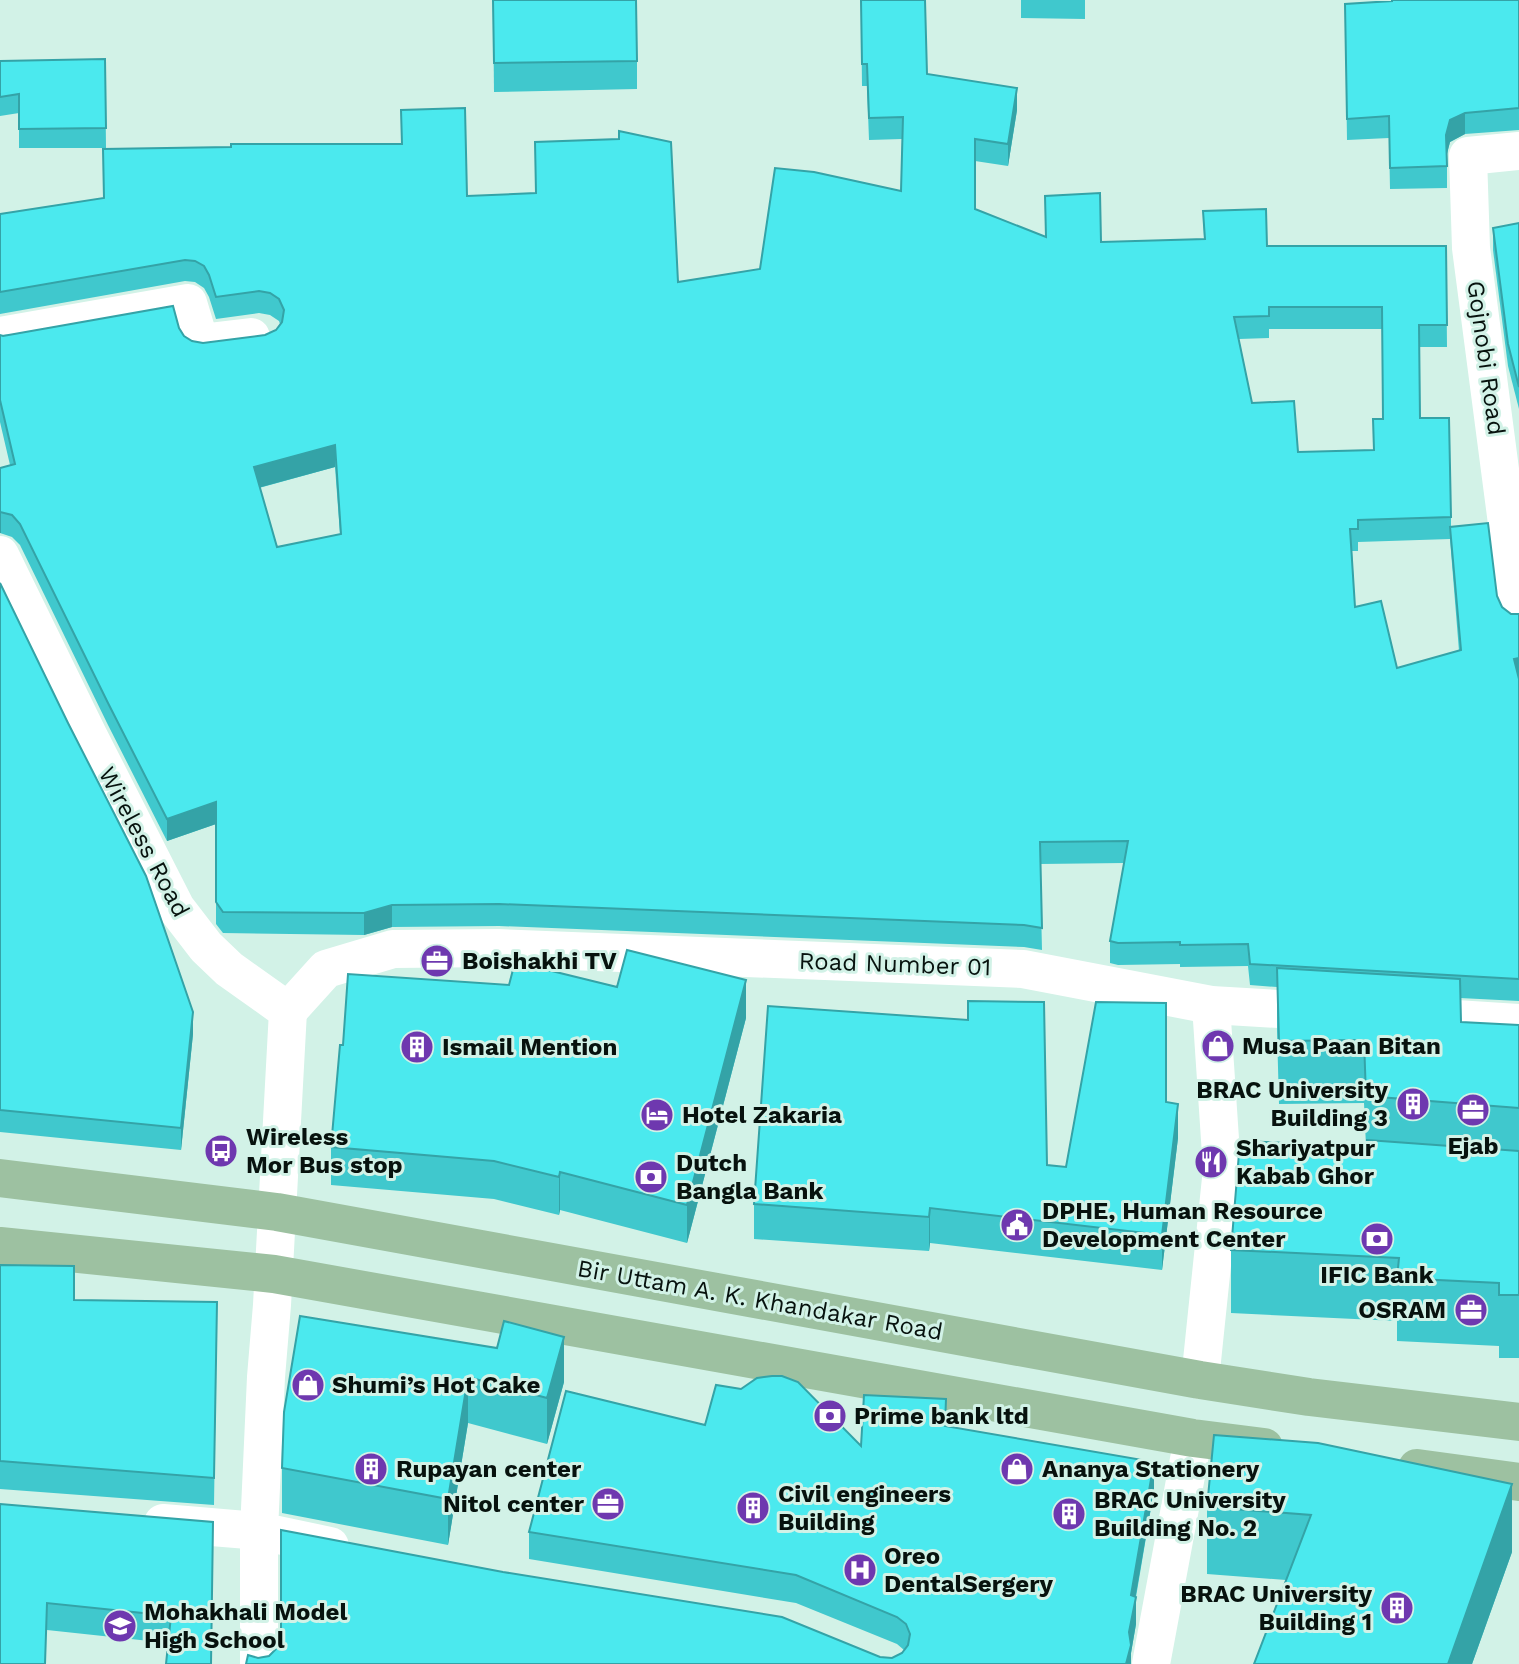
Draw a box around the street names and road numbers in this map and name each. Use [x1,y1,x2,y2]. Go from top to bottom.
street label: Gojnobi Road [1461,279,1511,437]
street label: Wireless Road [93,762,195,922]
street label: Road Number 01 [798,947,992,981]
street label: Bir Uttam A. K. Khandakar Road [575,1254,945,1346]

